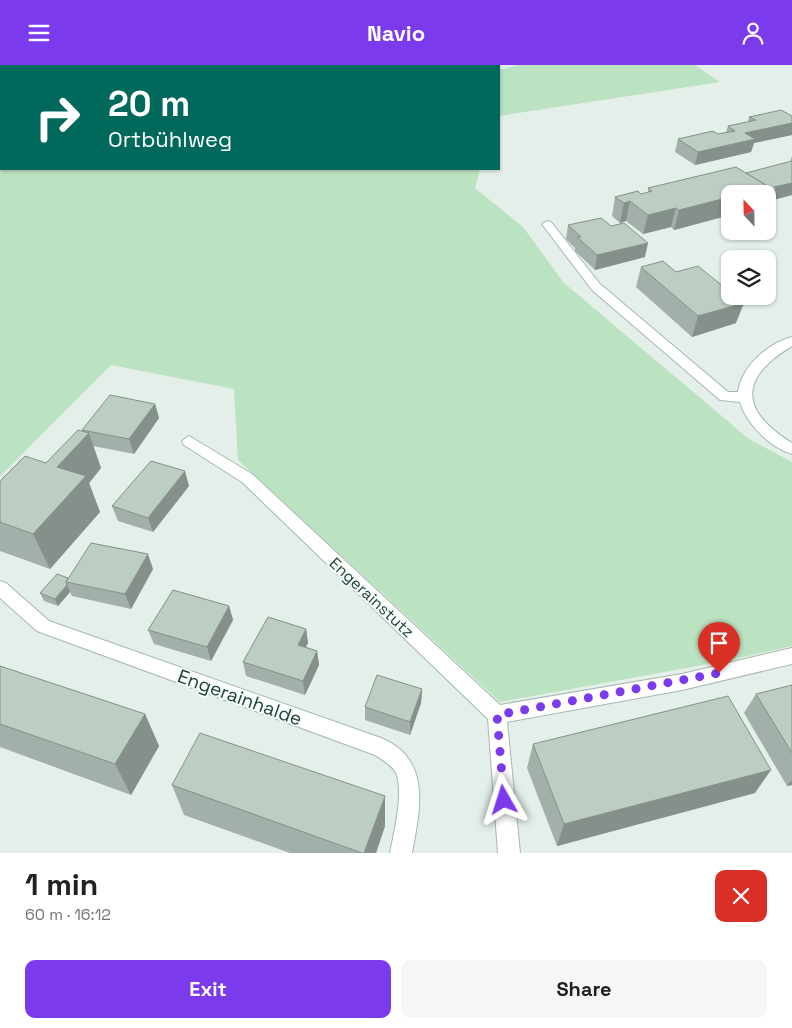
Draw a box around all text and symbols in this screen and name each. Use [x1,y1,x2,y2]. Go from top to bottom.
icon: menu [25,19,53,47]
text: Navio [367,19,425,47]
icon: person [739,19,767,47]
text: 20 m [108,82,190,126]
icon: right [25,85,90,150]
text: Ortbühlweg [108,125,232,153]
north arrow [721,185,776,240]
map controls [721,185,776,305]
button: layers [721,250,776,305]
street label: Engerainstutz [325,553,418,642]
pin [698,622,740,673]
icon: arrive [705,629,733,657]
street label: Engerainhalde [174,663,305,732]
position arrow [477,773,529,825]
text: 1 min [25,865,98,904]
button: close [715,870,767,922]
text: 60 m · 16:12 [25,904,111,925]
button: Exit [25,960,391,1018]
button: Share [401,960,767,1018]

